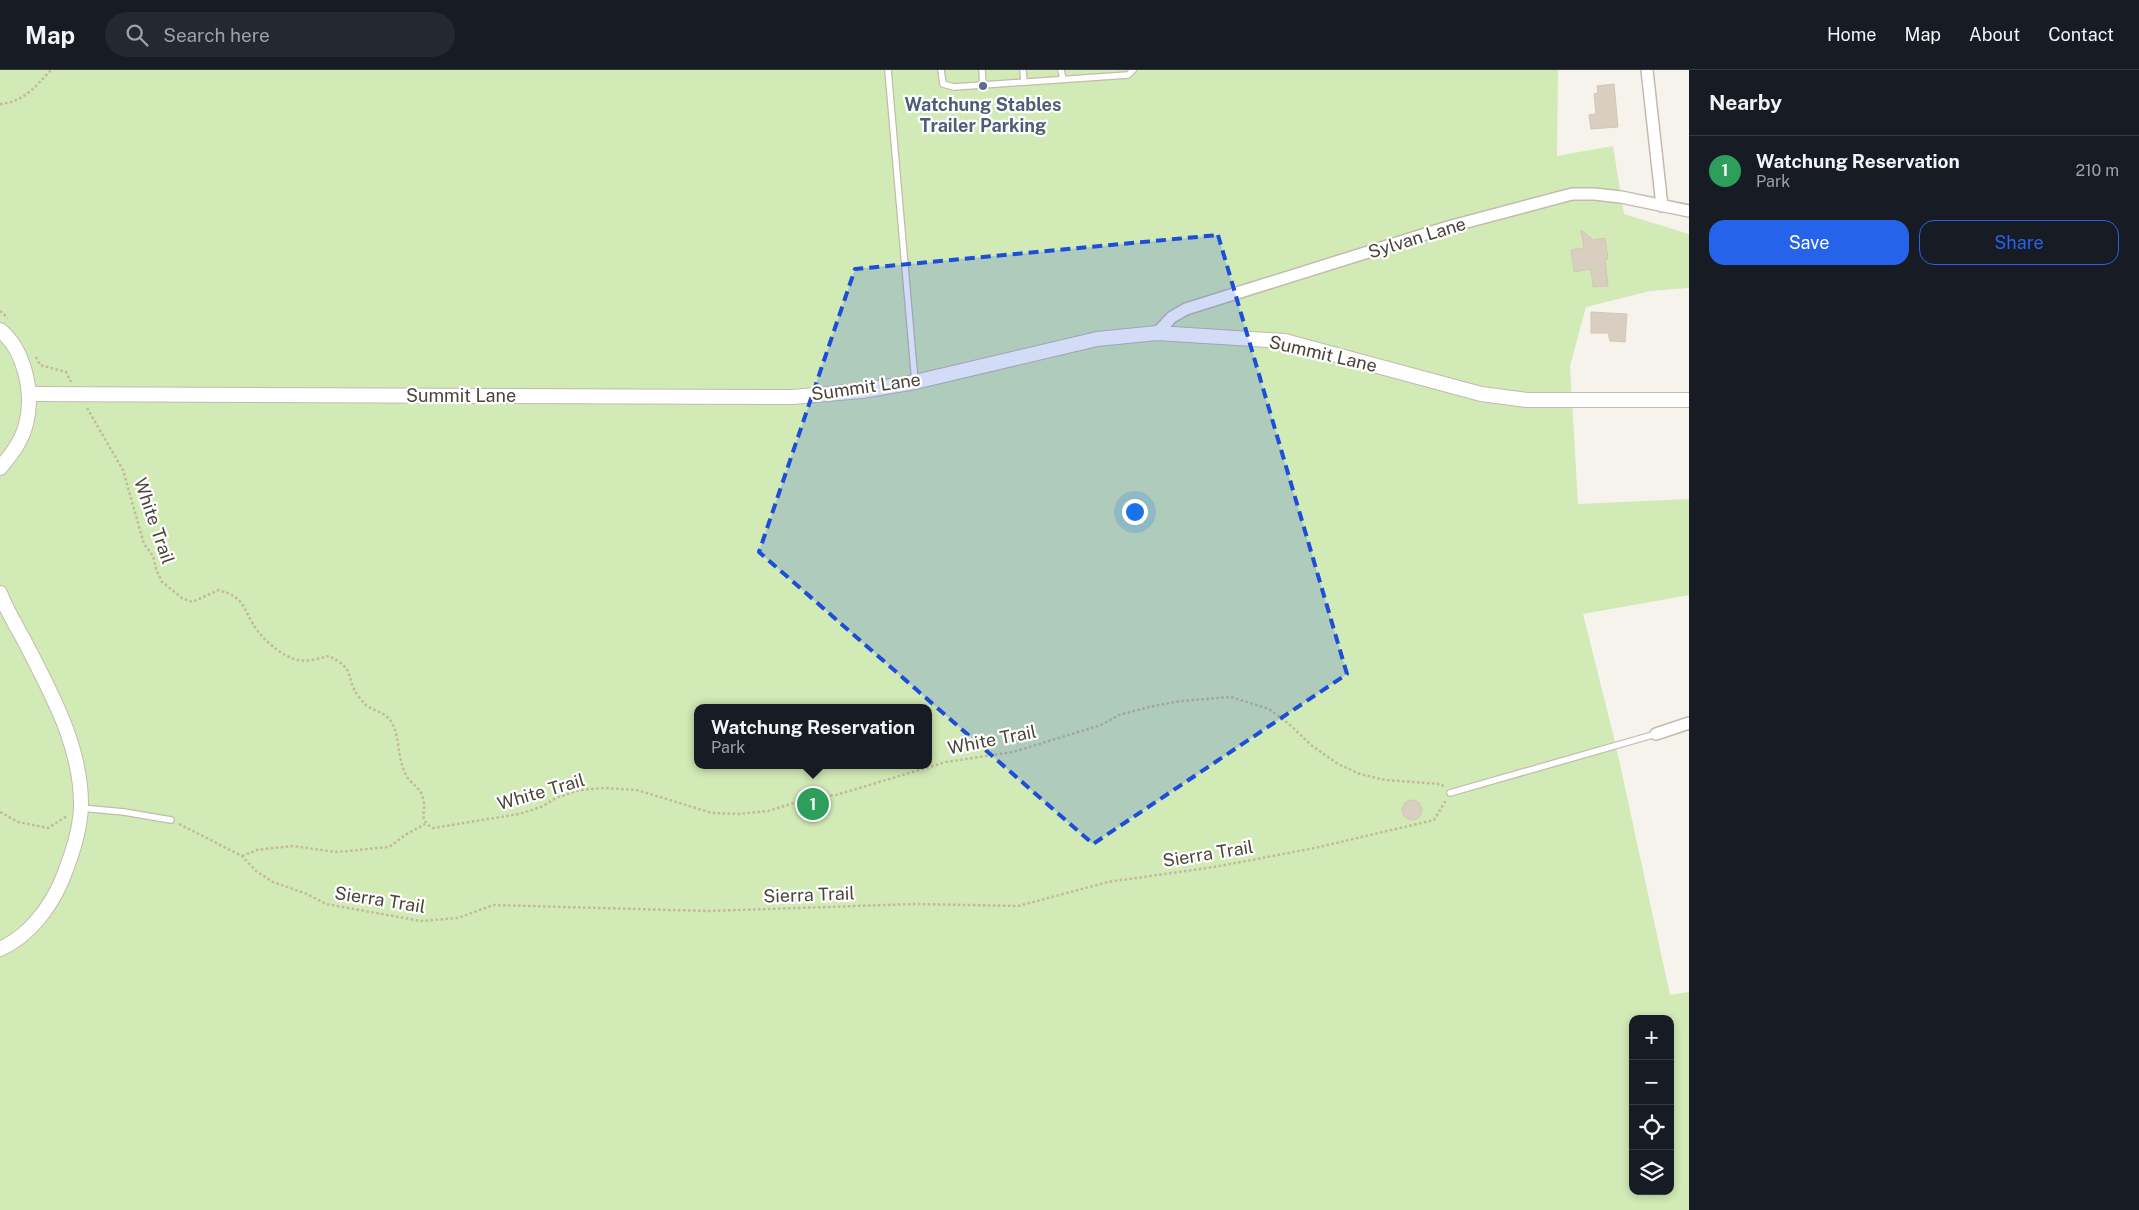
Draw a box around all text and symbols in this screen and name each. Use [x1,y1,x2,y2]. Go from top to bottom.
search box [105,12,455,57]
text: Map [25,21,75,49]
icon: search [123,21,151,49]
text: Search here [163,24,270,46]
text: Home [1827,24,1877,45]
text: Map [1905,24,1941,45]
text: About [1969,24,2020,45]
text: Contact [2048,24,2114,45]
marker: Watchung Stables Trailer Parking [977,80,989,92]
text: Nearby [1709,90,1782,115]
place label: Watchung Stables Trailer Parking [905,94,1061,136]
text: Watchung Reservation [1756,150,1960,172]
text: 1 [1722,161,1728,180]
text: 210 m [2075,161,2119,180]
text: Park [1756,172,1790,191]
street label: Sylvan Lane [1365,213,1468,262]
button: Save [1709,220,1909,265]
button: Share [1919,220,2119,265]
street label: Summit Lane [1267,331,1379,376]
street label: Summit Lane [810,368,922,405]
street label: Summit Lane [406,385,516,406]
street label: White Trail [130,475,179,567]
your location [1122,499,1148,525]
popup [694,704,932,769]
text: Watchung Reservation [711,716,915,738]
street label: White Trail [946,721,1038,758]
text: Park [711,738,745,757]
street label: White Trail [495,769,587,814]
pin: 1 [797,785,829,823]
street label: Sierra Trail [1161,836,1255,871]
street label: Sierra Trail [333,882,427,917]
street label: Sierra Trail [763,882,855,907]
map controls [1629,1015,1674,1195]
button: + [1629,1015,1674,1060]
button: − [1629,1060,1674,1105]
button: locate [1629,1105,1674,1150]
button: layers [1629,1150,1674,1195]

